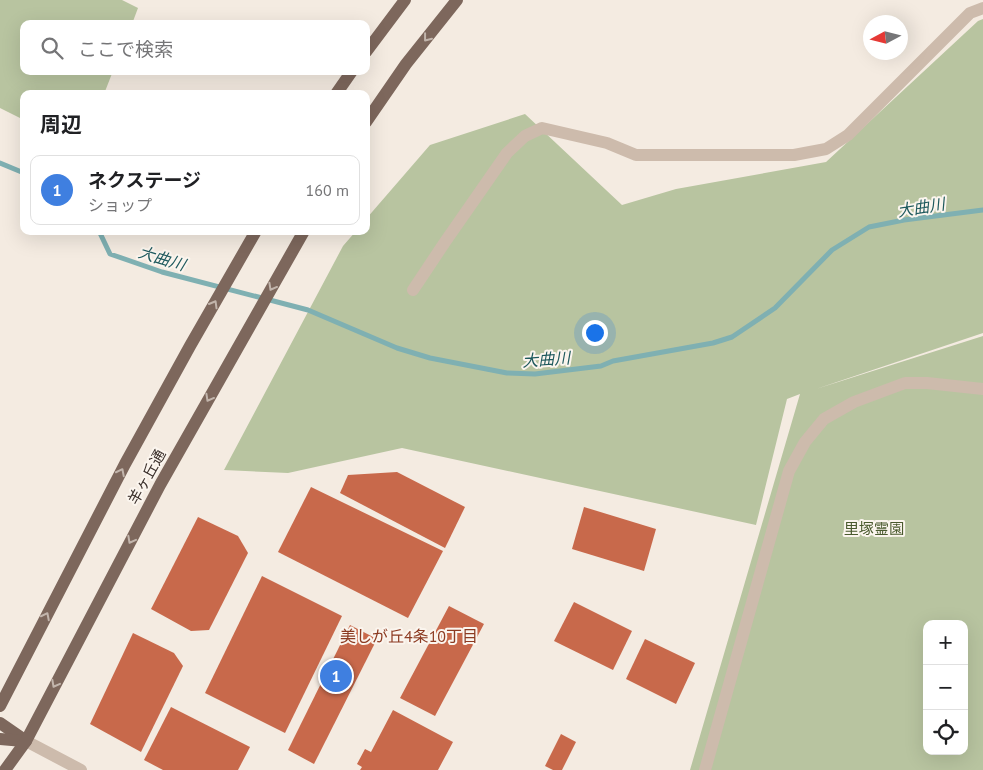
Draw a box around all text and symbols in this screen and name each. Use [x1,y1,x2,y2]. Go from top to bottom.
north arrow [863,15,908,60]
search box [20,20,370,75]
one-way arrow [424,32,433,42]
icon: search [38,34,66,62]
text: ここで検索 [78,37,173,61]
text: 周辺 [40,111,82,138]
text: ネクステージ [88,168,201,192]
text: 1 [52,180,62,200]
text: 160 m [306,180,349,200]
water label: 大曲川 [896,193,948,221]
text: ショップ [88,195,152,215]
water label: 大曲川 [136,241,190,275]
one-way arrow [268,282,278,291]
one-way arrow [208,300,218,309]
your location [582,320,608,346]
water label: 大曲川 [521,347,573,371]
one-way arrow [206,392,216,401]
street label: 羊ヶ丘通 [124,446,169,508]
one-way arrow [115,468,125,477]
park label: 里塚霊園 [844,519,904,538]
one-way arrow [127,535,137,544]
one-way arrow [40,613,50,622]
map controls [923,620,968,755]
button: + [923,620,968,665]
district label: 美しが丘4条10丁目 [340,626,478,646]
pin: 1 [320,657,352,695]
button: − [923,665,968,710]
one-way arrow [51,679,61,688]
button: locate [923,710,968,755]

